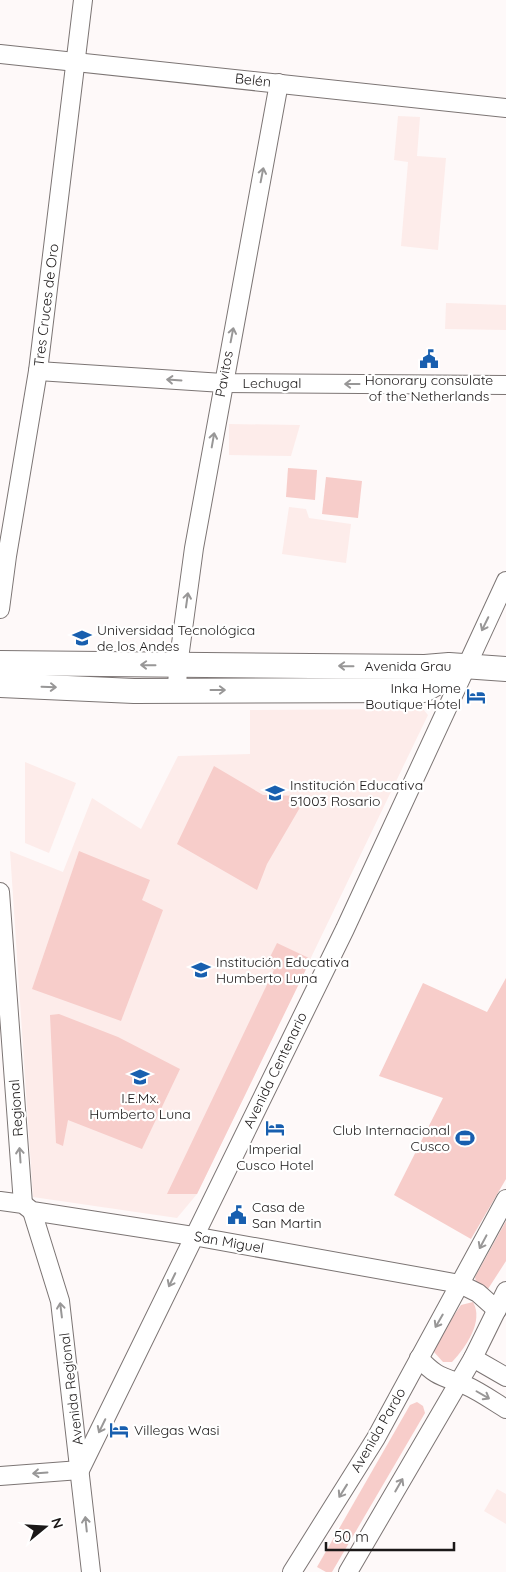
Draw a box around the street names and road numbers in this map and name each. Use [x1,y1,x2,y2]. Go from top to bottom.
street label: Belén [234,69,272,91]
street label: Tres Cruces de Oro [30,243,62,367]
street label: Pavitos [211,349,237,399]
street label: Lechugal [243,374,301,392]
street label: Avenida Grau [364,657,452,675]
street label: Avenida Centenario [239,1009,311,1131]
street label: Regional [5,1079,27,1137]
street label: San Miguel [193,1227,265,1257]
street label: Avenida Regional [55,1332,87,1446]
street label: Avenida Pardo [347,1385,409,1475]

